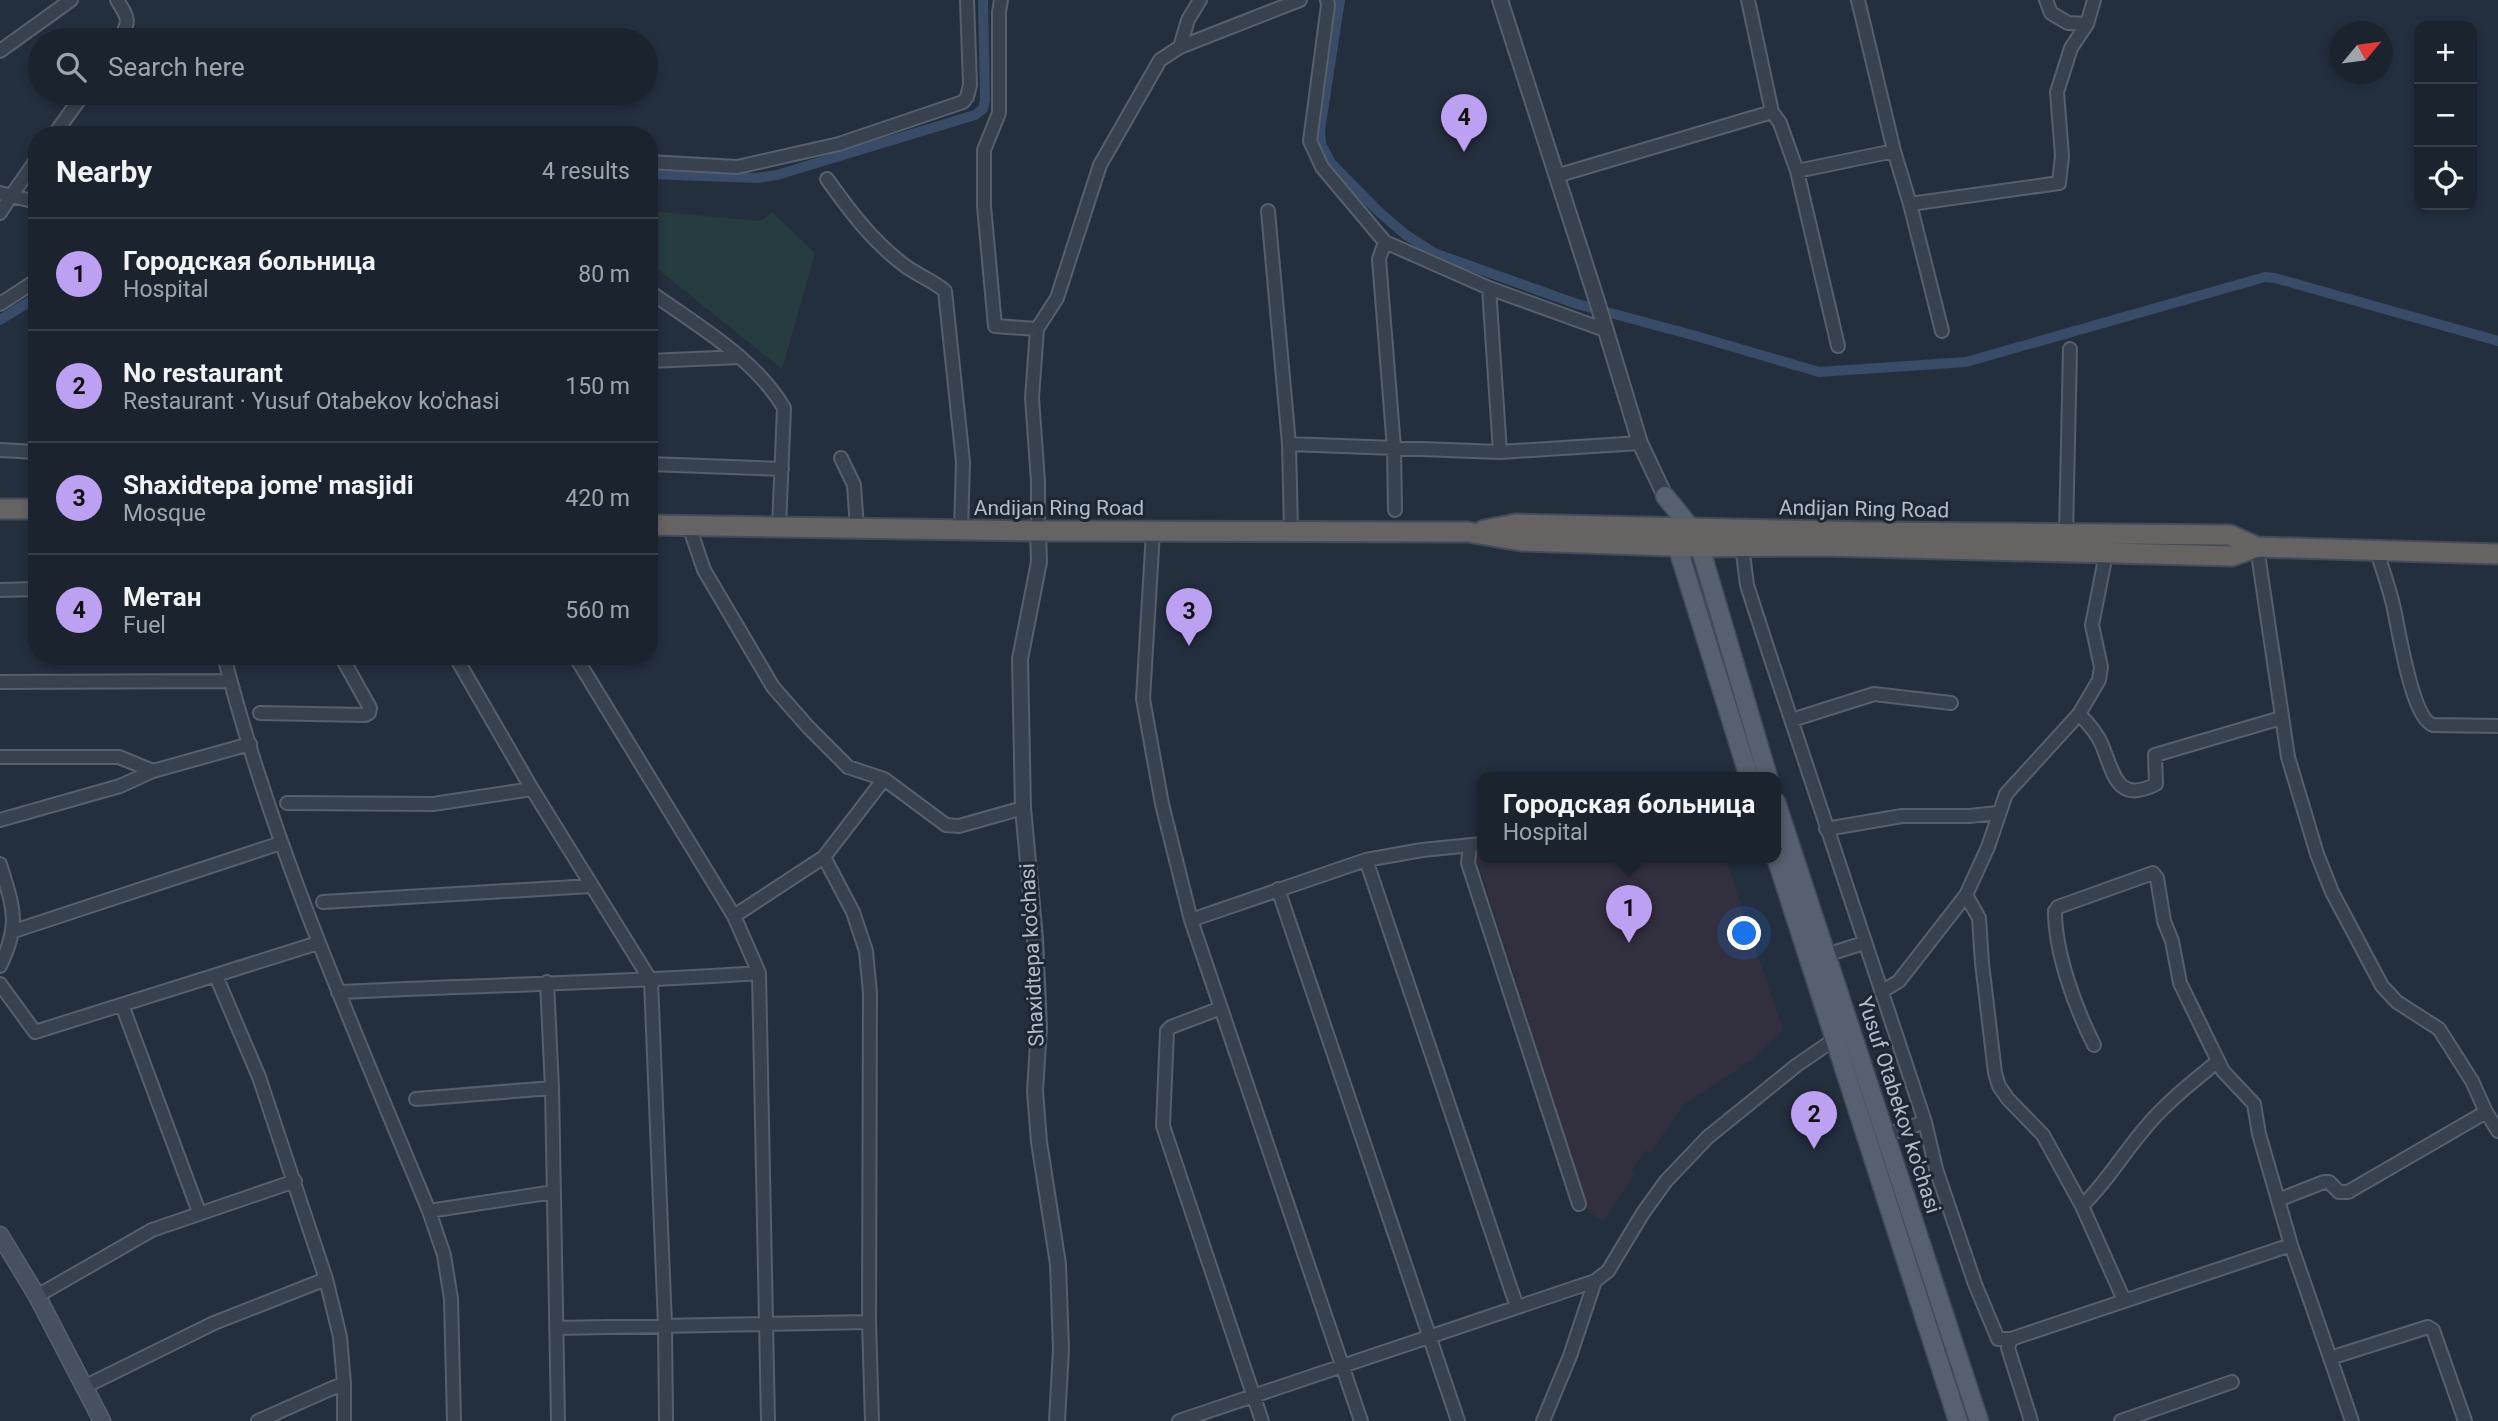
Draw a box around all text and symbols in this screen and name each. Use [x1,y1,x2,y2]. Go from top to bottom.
north arrow [2330,21,2393,84]
map controls [2414,21,2477,210]
button: + [2414,21,2477,84]
search box [28,28,658,105]
icon: search [52,48,90,86]
text: Search here [108,52,245,82]
button: − [2414,84,2477,147]
pin: 4 [1441,94,1487,152]
button: locate [2414,147,2477,210]
text: Nearby [56,154,152,189]
text: 4 results [542,158,630,185]
text: Городская больница [123,246,376,276]
text: 1 [72,261,86,288]
text: 80 m [578,261,630,288]
text: Hospital [123,276,209,303]
text: No restaurant [123,358,283,388]
text: 2 [72,373,86,400]
text: 150 m [565,373,630,400]
text: Restaurant · Yusuf Otabekov ko'chasi [123,388,499,415]
text: Shaxidtepa jome' masjidi [123,470,414,500]
text: 3 [72,485,86,512]
text: 420 m [565,485,630,512]
street label: Andijan Ring Road [974,496,1144,520]
street label: Andijan Ring Road [1779,496,1949,522]
text: Mosque [123,500,206,527]
text: Метан [123,582,201,612]
pin: 3 [1166,588,1212,646]
text: 4 [72,597,86,624]
text: 560 m [565,597,630,624]
text: Fuel [123,612,166,639]
popup [1477,772,1781,863]
text: Городская больница [1503,789,1755,819]
text: Hospital [1503,819,1588,846]
street label: Shaxidtepa ko'chasi [1015,863,1049,1047]
pin: 1 [1606,885,1652,943]
your location [1727,916,1761,950]
street label: Yusuf Otabekov ko'chasi [1853,994,1945,1216]
pin: 2 [1791,1091,1837,1149]

